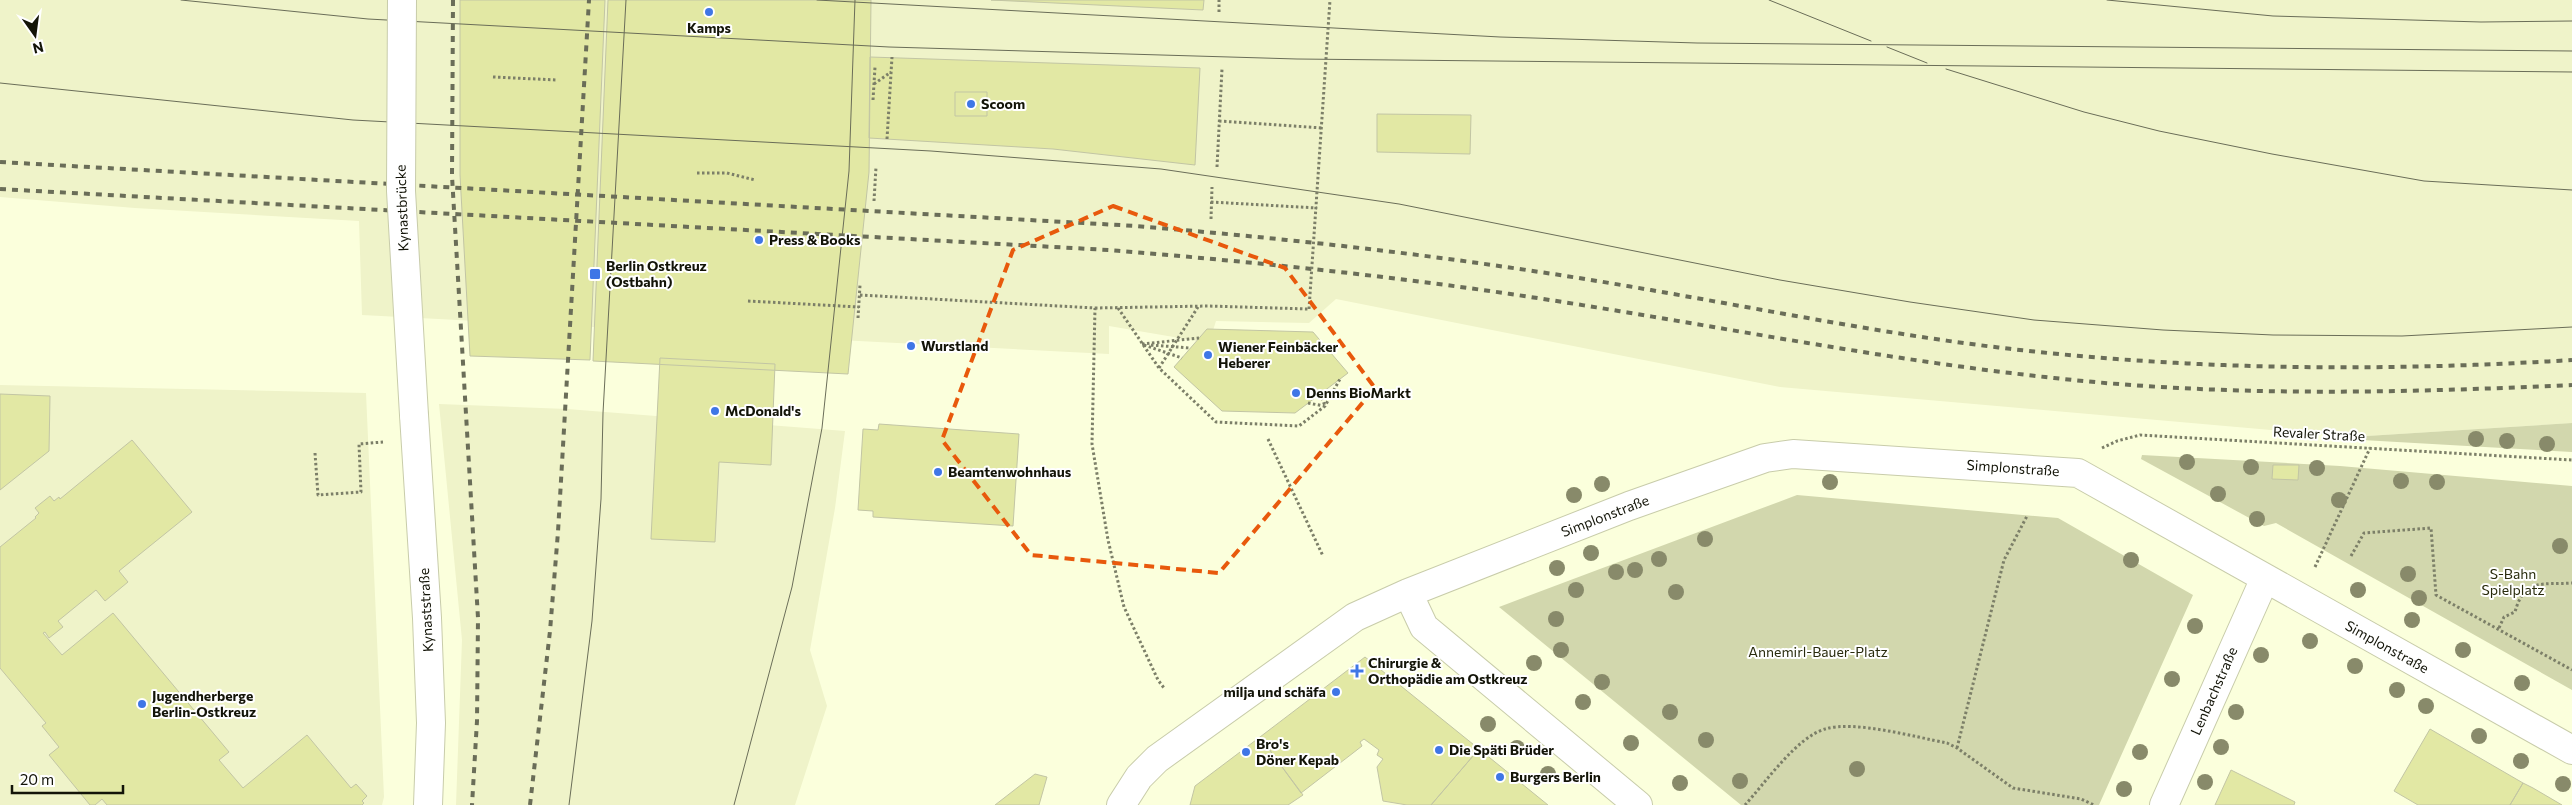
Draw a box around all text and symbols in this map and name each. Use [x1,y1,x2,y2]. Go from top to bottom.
marker: Kamps [703,6,715,18]
north arrow [10,10,60,60]
place label: Kamps [687,19,731,36]
text: N [31,39,45,58]
place label: Scoom [981,95,1025,112]
marker: Scoom [965,98,977,110]
street label: Kynastbrücke [391,164,412,252]
place label: Press & Books [769,231,861,248]
marker: Press & Books [753,234,765,246]
place label: Berlin Ostkreuz (Ostbahn) [606,257,707,290]
marker: Berlin Ostkreuz (Ostbahn) [588,267,602,281]
place label: Wurstland [921,337,988,354]
place label: Wiener Feinbäcker Heberer [1218,338,1339,371]
marker: Wurstland [905,340,917,352]
marker: Wiener Feinbäcker Heberer [1202,349,1214,361]
place label: Denns BioMarkt [1306,384,1411,401]
marker: Denns BioMarkt [1290,387,1302,399]
place label: McDonald's [725,402,801,419]
marker: McDonald's [709,405,721,417]
street label: Revaler Straße [2273,423,2365,444]
street label: Simplonstraße [1966,456,2060,479]
place label: Beamtenwohnhaus [948,463,1072,480]
marker: Beamtenwohnhaus [932,466,944,478]
street label: Simplonstraße [1558,491,1651,540]
park label: S-Bahn Spielplatz [2482,565,2544,598]
street label: Kynaststraße [415,567,436,653]
street label: Simplonstraße [2342,617,2432,677]
park label: Annemirl-Bauer-Platz [1748,643,1888,660]
street label: Lenbachstraße [2187,644,2241,738]
place label: Chirurgie & Orthopädie am Ostkreuz [1368,654,1527,687]
marker: Chirurgie & Orthopädie am Ostkreuz [1350,664,1364,678]
place label: milja und schäfa [1224,683,1326,700]
marker: milja und schäfa [1330,686,1342,698]
place label: Jugendherberge Berlin-Ostkreuz [152,687,256,720]
marker: Jugendherberge Berlin-Ostkreuz [136,698,148,710]
place label: Bro's Döner Kepab [1256,735,1339,768]
place label: Die Späti Brüder [1449,741,1554,758]
marker: Die Späti Brüder [1433,744,1445,756]
marker: Bro's Döner Kepab [1240,746,1252,758]
scale bar [12,762,124,794]
place label: Burgers Berlin [1510,768,1601,785]
text: 20 m [20,770,54,788]
marker: Burgers Berlin [1494,771,1506,783]

